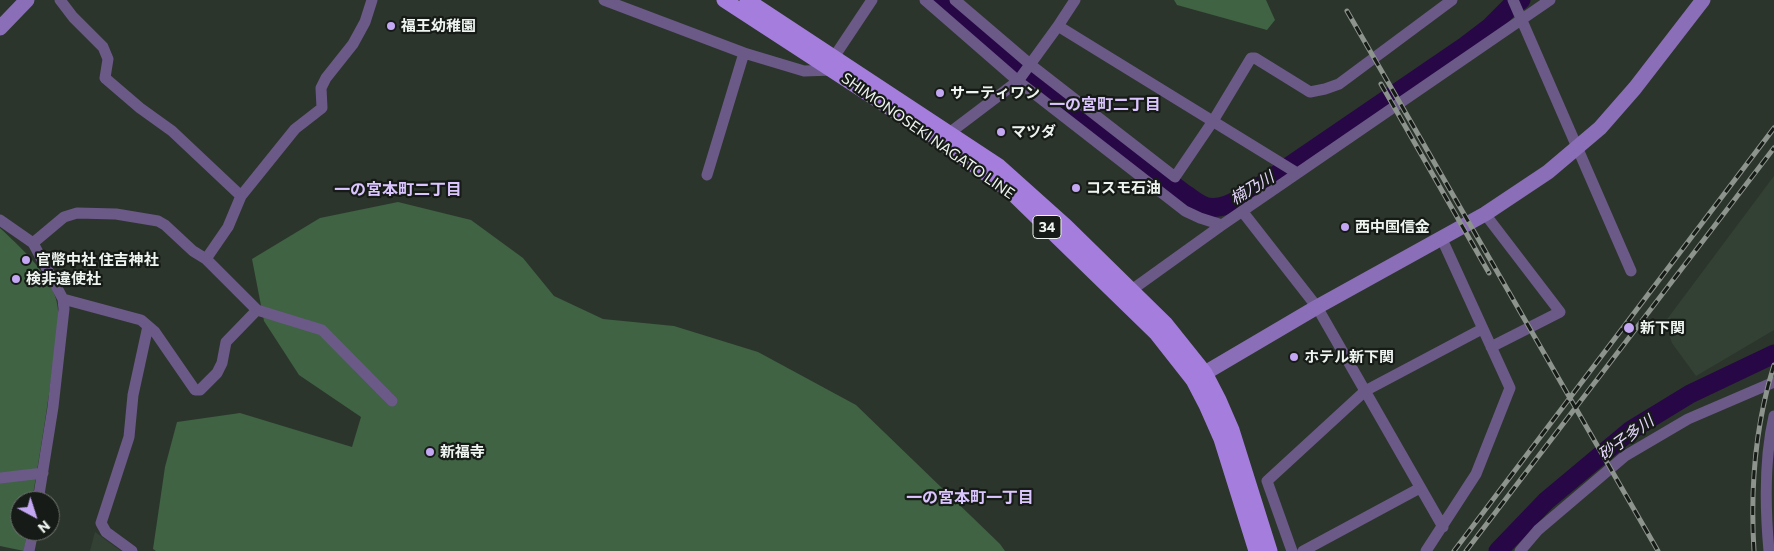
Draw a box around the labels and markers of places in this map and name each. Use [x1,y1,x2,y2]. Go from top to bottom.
place label: 福王幼稚園 [401,17,476,35]
marker: 福王幼稚園 [385,20,397,32]
place label: サーティワン [950,84,1040,102]
marker: サーティワン [934,87,946,99]
place label: マツダ [1011,123,1056,141]
marker: マツダ [995,126,1007,138]
place label: コスモ石油 [1086,179,1161,197]
marker: コスモ石油 [1070,182,1082,194]
place label: 西中国信金 [1355,218,1430,236]
marker: 西中国信金 [1339,221,1351,233]
place label: 官幣中社 住吉神社 [36,251,159,269]
marker: 官幣中社 住吉神社 [20,254,32,266]
place label: 検非違使社 [26,270,101,288]
marker: 検非違使社 [10,273,22,285]
place label: 新下関 [1640,319,1685,337]
marker: 新下関 [1622,321,1636,335]
place label: ホテル新下関 [1304,348,1394,366]
marker: ホテル新下関 [1288,351,1300,363]
place label: 新福寺 [440,443,485,461]
marker: 新福寺 [424,446,436,458]

